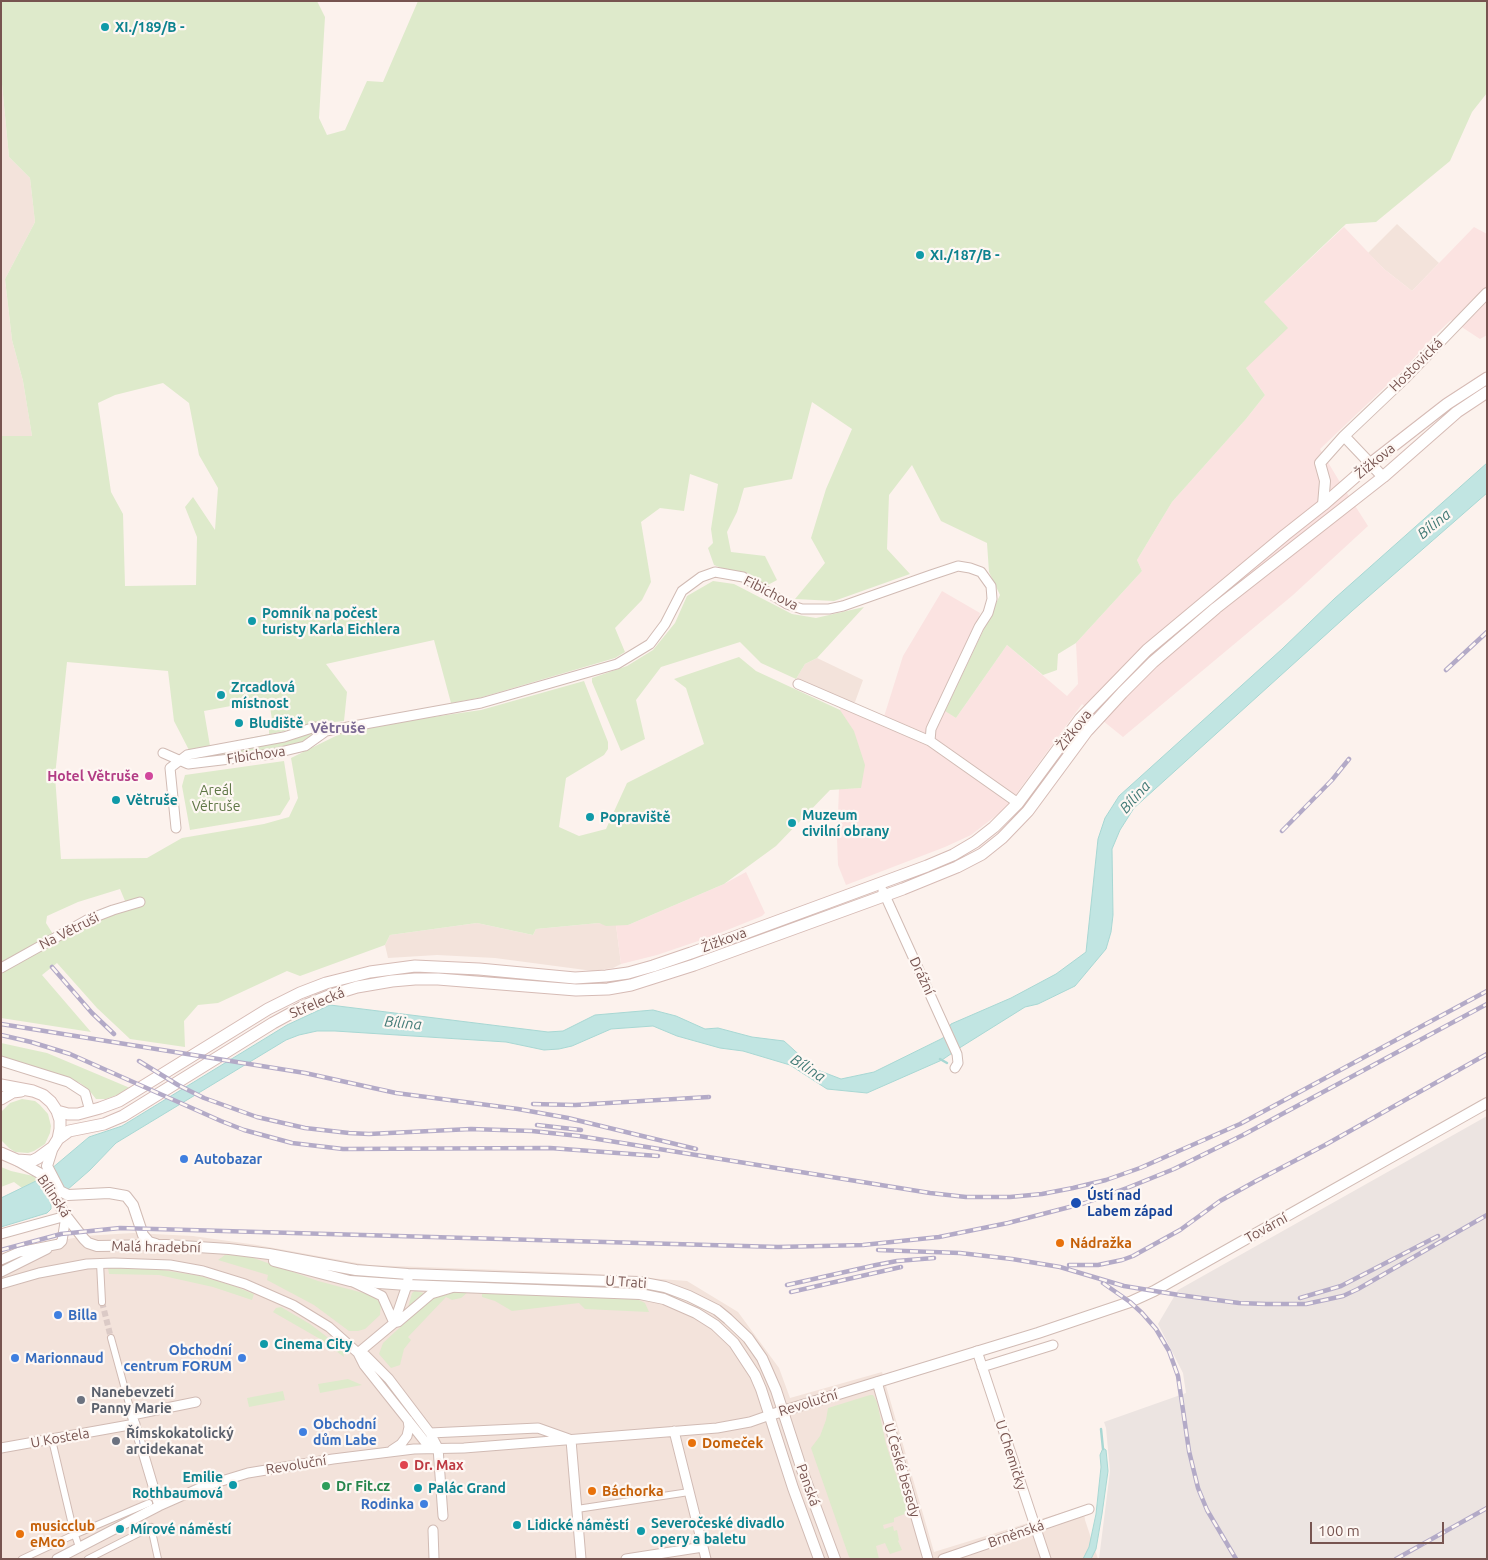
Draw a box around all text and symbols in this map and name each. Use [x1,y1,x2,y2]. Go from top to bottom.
place label: XI./189/B - [115,19,185,35]
marker: XI./189/B - [99,21,111,33]
place label: XI./187/B - [930,247,1000,263]
marker: XI./187/B - [914,249,926,261]
street label: Hostovická [1386,335,1446,395]
street label: Žižkova [1352,440,1398,482]
water label: Bílina [1414,505,1454,543]
street label: Fibichova [741,572,801,614]
place label: Pomník na počest turisty Karla Eichlera [262,605,400,638]
marker: Pomník na počest turisty Karla Eichlera [246,615,258,627]
place label: Zrcadlová místnost [231,679,295,712]
marker: Zrcadlová místnost [215,689,227,701]
street label: Žižkova [1053,706,1095,754]
place label: Bludiště [249,715,303,731]
marker: Bludiště [233,717,245,729]
district label: Větruše [310,719,366,737]
street label: Fibichova [226,743,286,767]
place label: Hotel Větruše [47,768,139,784]
marker: Hotel Větruše [143,770,155,782]
water label: Bílina [1116,777,1154,817]
park label: Areál Větruše [192,782,240,814]
place label: Větruše [126,792,178,808]
marker: Větruše [110,794,122,806]
place label: Muzeum civilní obrany [802,807,889,840]
place label: Popraviště [600,809,670,825]
marker: Popraviště [584,811,596,823]
marker: Muzeum civilní obrany [786,817,798,829]
street label: Na Větruši [36,909,102,953]
street label: Žižkova [699,924,749,956]
street label: Drážní [906,954,938,998]
street label: Střelecká [287,984,347,1022]
water label: Bílina [384,1012,422,1034]
water label: Bílina [787,1050,829,1086]
place label: Autobazar [194,1151,262,1167]
marker: Autobazar [178,1153,190,1165]
street label: Bílinská [34,1172,74,1220]
place label: Ústí nad Labem západ [1087,1187,1173,1220]
marker: Ústí nad Labem západ [1069,1196,1083,1210]
street label: Tovární [1242,1210,1290,1246]
place label: Nádražka [1070,1235,1132,1251]
marker: Nádražka [1054,1237,1066,1249]
street label: Malá hradební [111,1238,201,1256]
street label: U Trati [605,1272,647,1292]
place label: Billa [68,1307,97,1323]
marker: Billa [52,1309,64,1321]
place label: Cinema City [274,1336,352,1352]
marker: Cinema City [258,1338,270,1350]
place label: Obchodní centrum FORUM [124,1342,232,1374]
place label: Marionnaud [25,1350,104,1366]
marker: Marionnaud [9,1352,21,1364]
marker: Obchodní centrum FORUM [236,1352,248,1364]
place label: Nanebevzetí Panny Marie [91,1384,174,1416]
street label: Revoluční [776,1386,840,1420]
marker: Nanebevzetí Panny Marie [75,1394,87,1406]
place label: Obchodní dům Labe [313,1416,377,1448]
street label: U Chemičky [992,1418,1030,1492]
street label: U České besedy [880,1421,924,1519]
street label: U Kostela [29,1425,91,1451]
place label: Římskokatolický arcidekanat [126,1425,234,1458]
marker: Obchodní dům Labe [297,1426,309,1438]
marker: Římskokatolický arcidekanat [110,1435,122,1447]
place label: Domeček [702,1435,763,1451]
marker: Domeček [686,1437,698,1449]
street label: Revoluční [265,1452,327,1478]
place label: Dr. Max [414,1457,464,1473]
marker: Dr. Max [398,1459,410,1471]
street label: Panská [793,1462,823,1508]
place label: Emilie Rothbaumová [132,1469,223,1501]
place label: Dr Fit.cz [336,1478,390,1494]
marker: Emilie Rothbaumová [227,1479,239,1491]
marker: Dr Fit.cz [320,1480,332,1492]
place label: Palác Grand [428,1480,506,1496]
marker: Palác Grand [412,1482,424,1494]
place label: Báchorka [602,1483,663,1499]
marker: Báchorka [586,1485,598,1497]
place label: Rodinka [361,1496,414,1512]
marker: Rodinka [418,1498,430,1510]
scale bar [1313,1512,1447,1544]
place label: Severočeské divadlo opery a baletu [651,1515,785,1548]
place label: Lidické náměstí [527,1517,629,1533]
street label: Brněnská [986,1517,1046,1551]
place label: musicclub eMco [30,1518,95,1550]
marker: Lidické náměstí [511,1519,523,1531]
place label: Mírové náměstí [130,1521,231,1537]
text: 100 m [1318,1522,1360,1539]
marker: Mírové náměstí [114,1523,126,1535]
marker: Severočeské divadlo opery a baletu [635,1525,647,1537]
marker: musicclub eMco [14,1528,26,1540]

